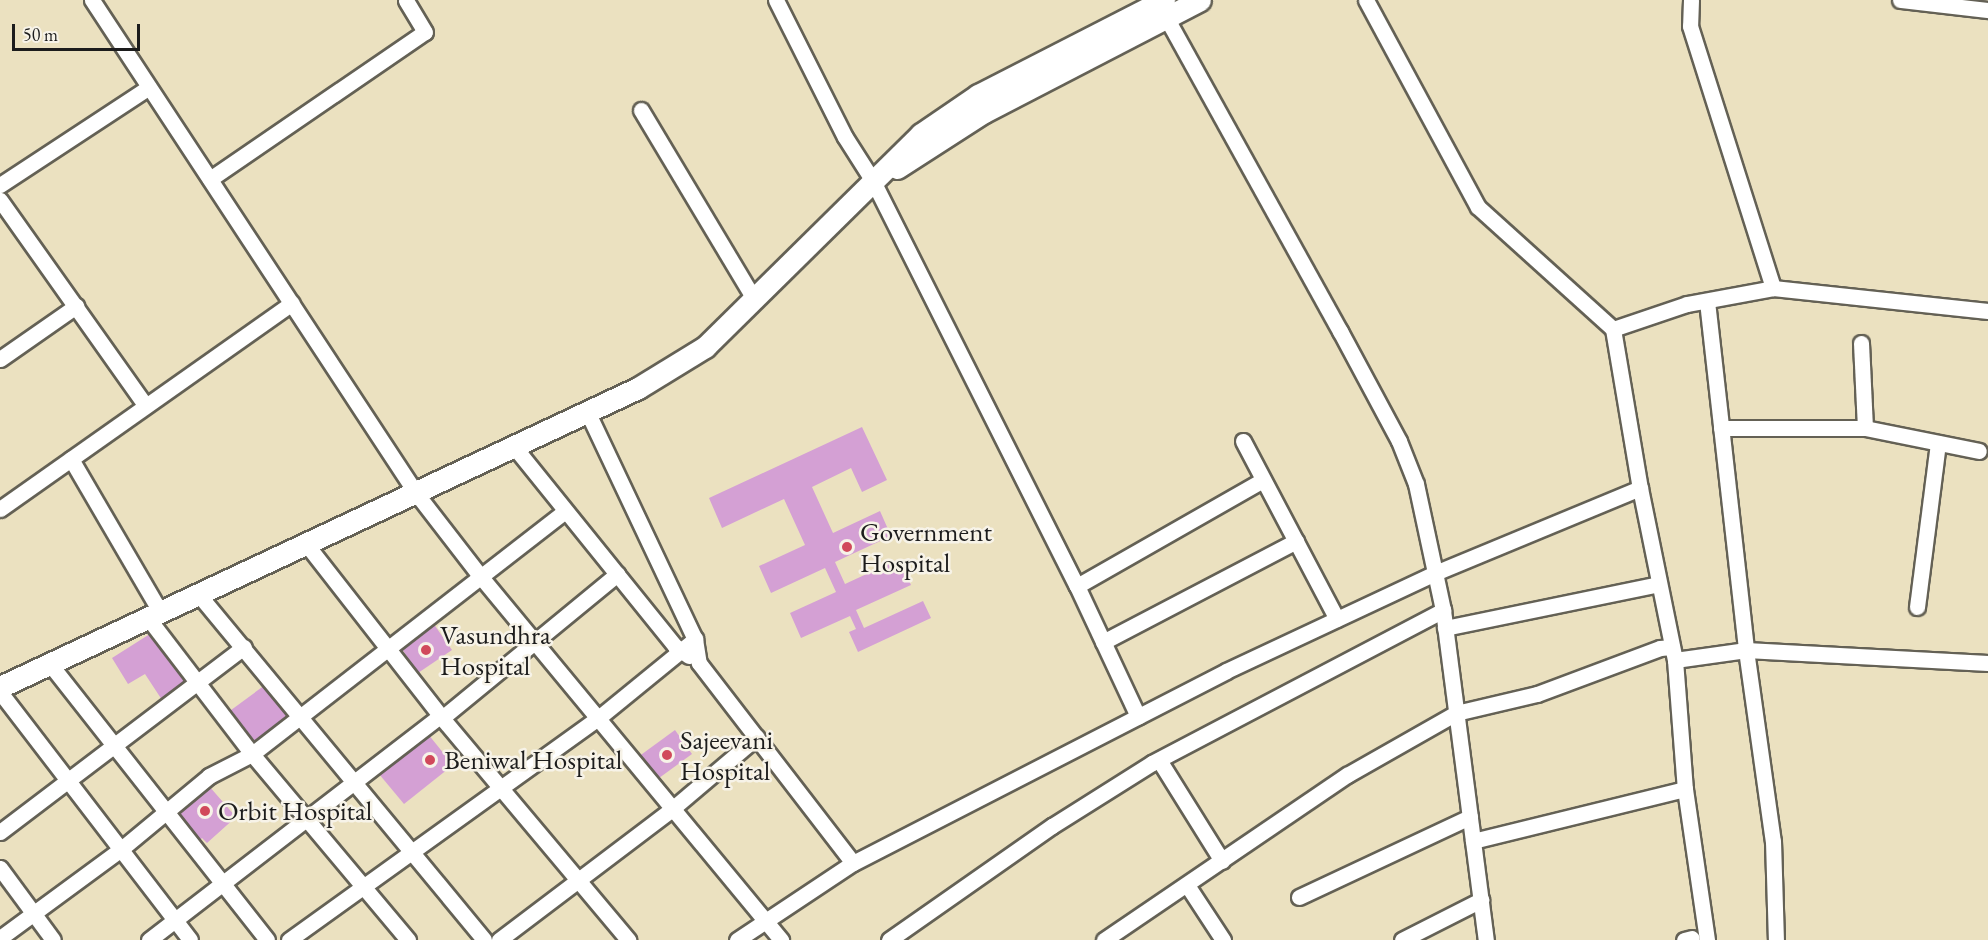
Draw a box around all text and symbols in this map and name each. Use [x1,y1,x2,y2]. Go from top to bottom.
scale bar [15,12,142,50]
text: 50 m [23,23,58,46]
place label: Government Hospital [860,515,992,578]
marker: Government Hospital [838,538,856,556]
place label: Vasundhra Hospital [440,618,551,681]
marker: Vasundhra Hospital [417,641,435,659]
place label: Sajeevani Hospital [680,723,773,786]
place label: Beniwal Hospital [444,744,622,776]
marker: Sajeevani Hospital [658,746,676,764]
marker: Beniwal Hospital [421,751,439,769]
place label: Orbit Hospital [218,795,372,827]
marker: Orbit Hospital [196,802,214,820]

